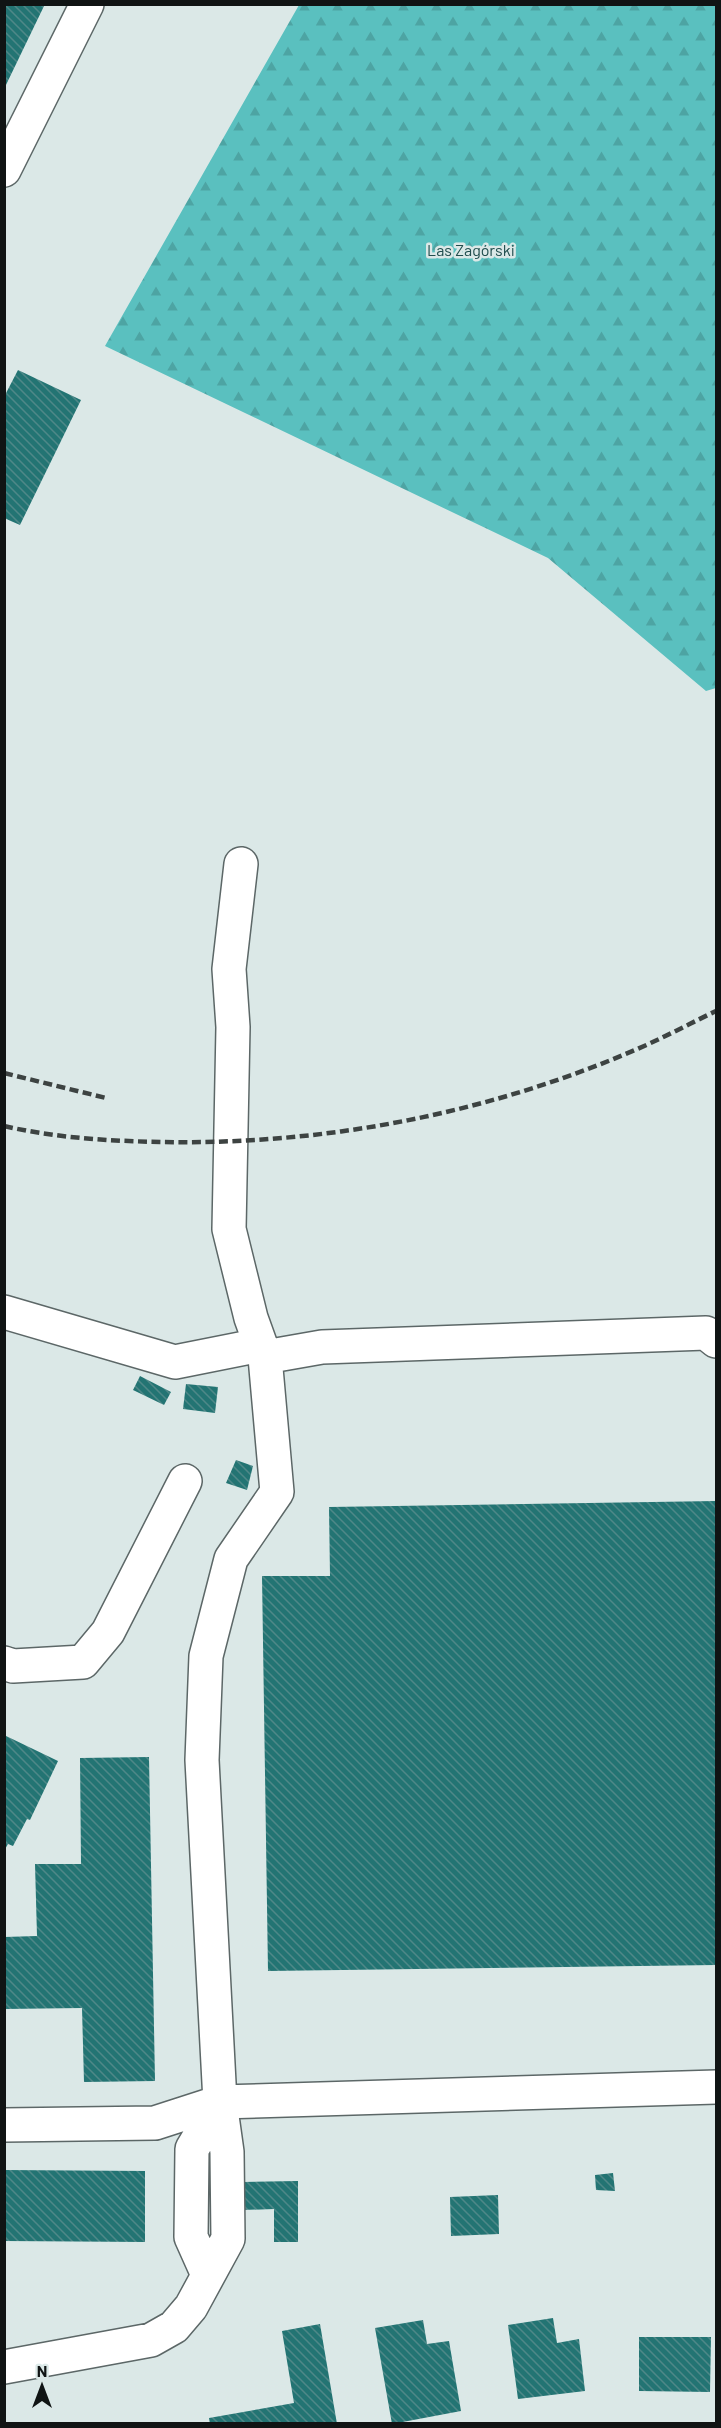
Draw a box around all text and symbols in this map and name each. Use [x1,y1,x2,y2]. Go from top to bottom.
park label: Las Zagórski [427,240,515,259]
north arrow [12,2356,72,2416]
text: N [37,2361,47,2380]

